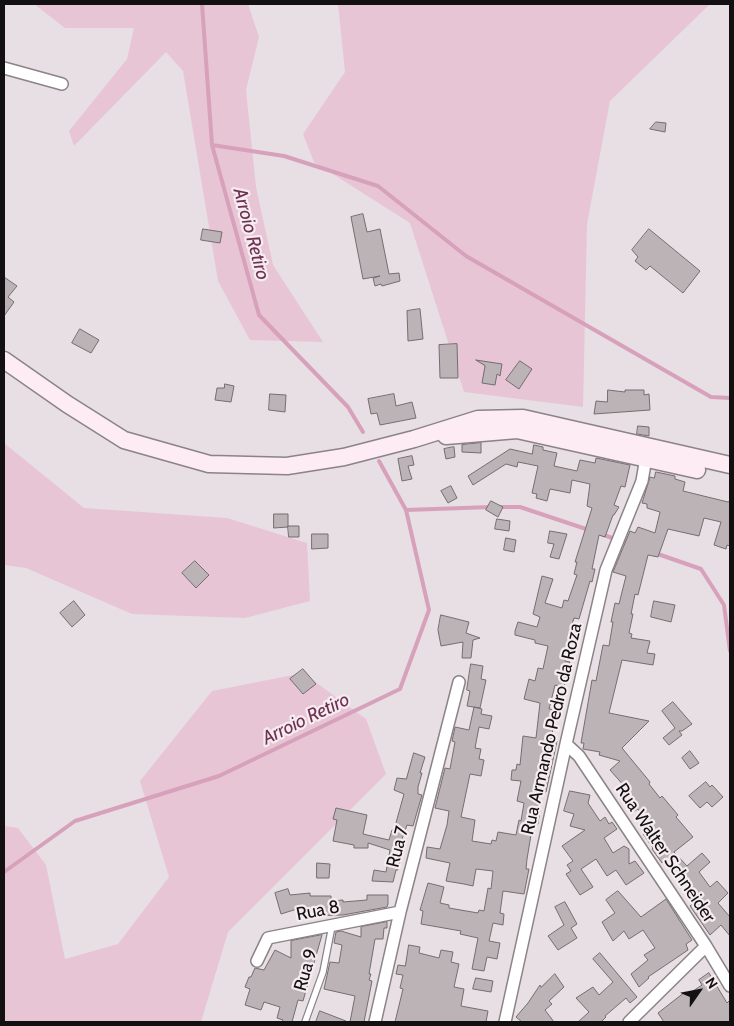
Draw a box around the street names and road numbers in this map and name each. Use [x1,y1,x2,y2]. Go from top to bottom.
street label: Rua Armando Pedro da Roza [517,621,587,837]
street label: Rua Walter Schneider [610,779,720,927]
street label: Rua 7 [382,824,414,870]
street label: Rua 8 [295,896,341,926]
street label: Rua 9 [290,946,322,994]

